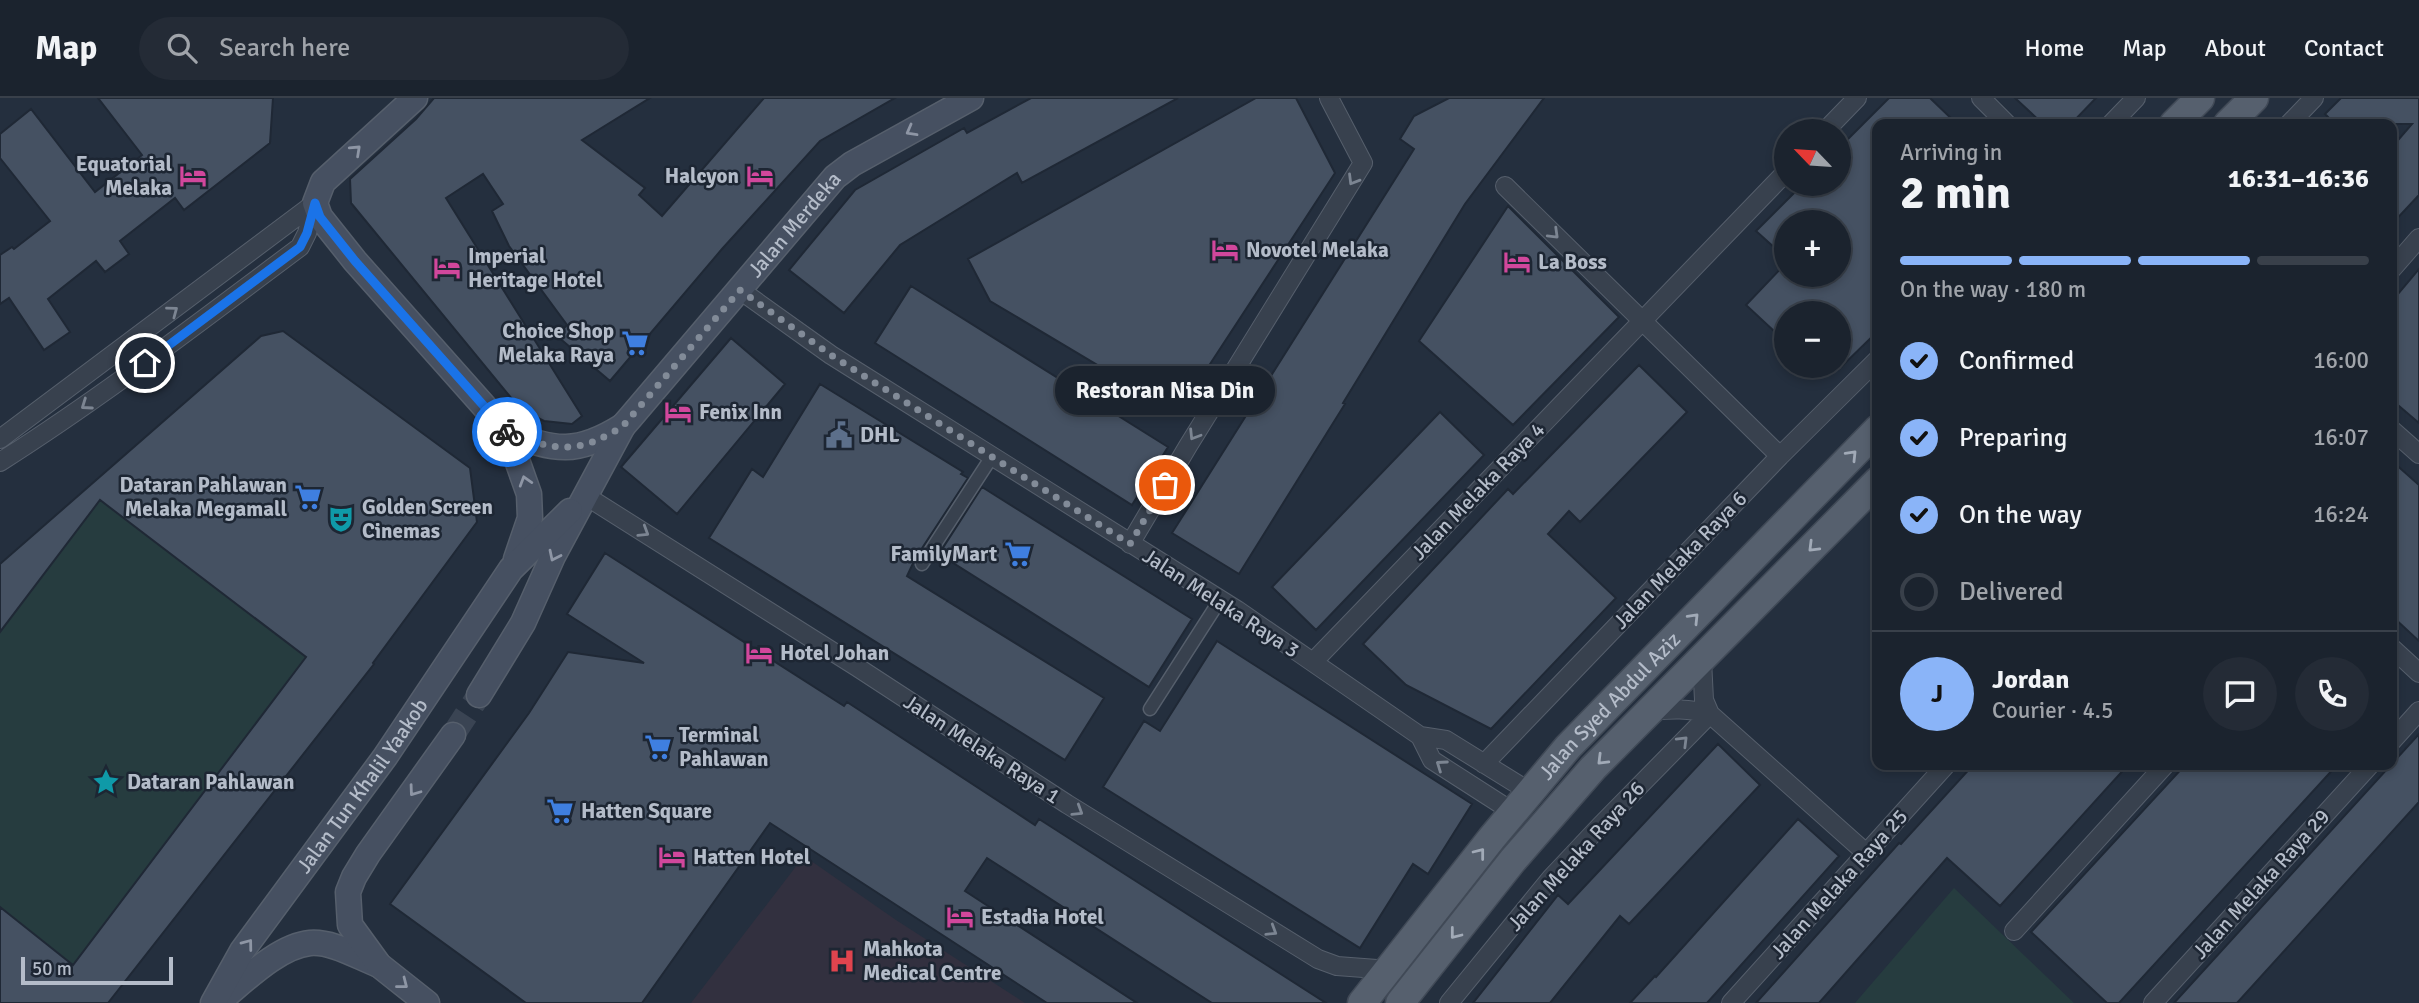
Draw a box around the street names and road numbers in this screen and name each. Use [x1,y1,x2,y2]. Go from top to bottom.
street label: Jalan Merdeka [742,167,847,283]
street label: Jalan Melaka Raya 4 [1406,417,1550,565]
street label: Jalan Melaka Raya 6 [1608,486,1752,634]
street label: Jalan Melaka Raya 3 [1138,543,1304,663]
street label: Jalan Syed Abdul Aziz [1533,627,1686,785]
street label: Jalan Melaka Raya 1 [899,689,1065,809]
street label: Jalan Tun Khalil Yaakob [291,693,434,878]
street label: Jalan Melaka Raya 26 [1502,776,1650,936]
street label: Jalan Melaka Raya 25 [1765,804,1913,964]
street label: Jalan Melaka Raya 29 [2187,804,2335,964]

